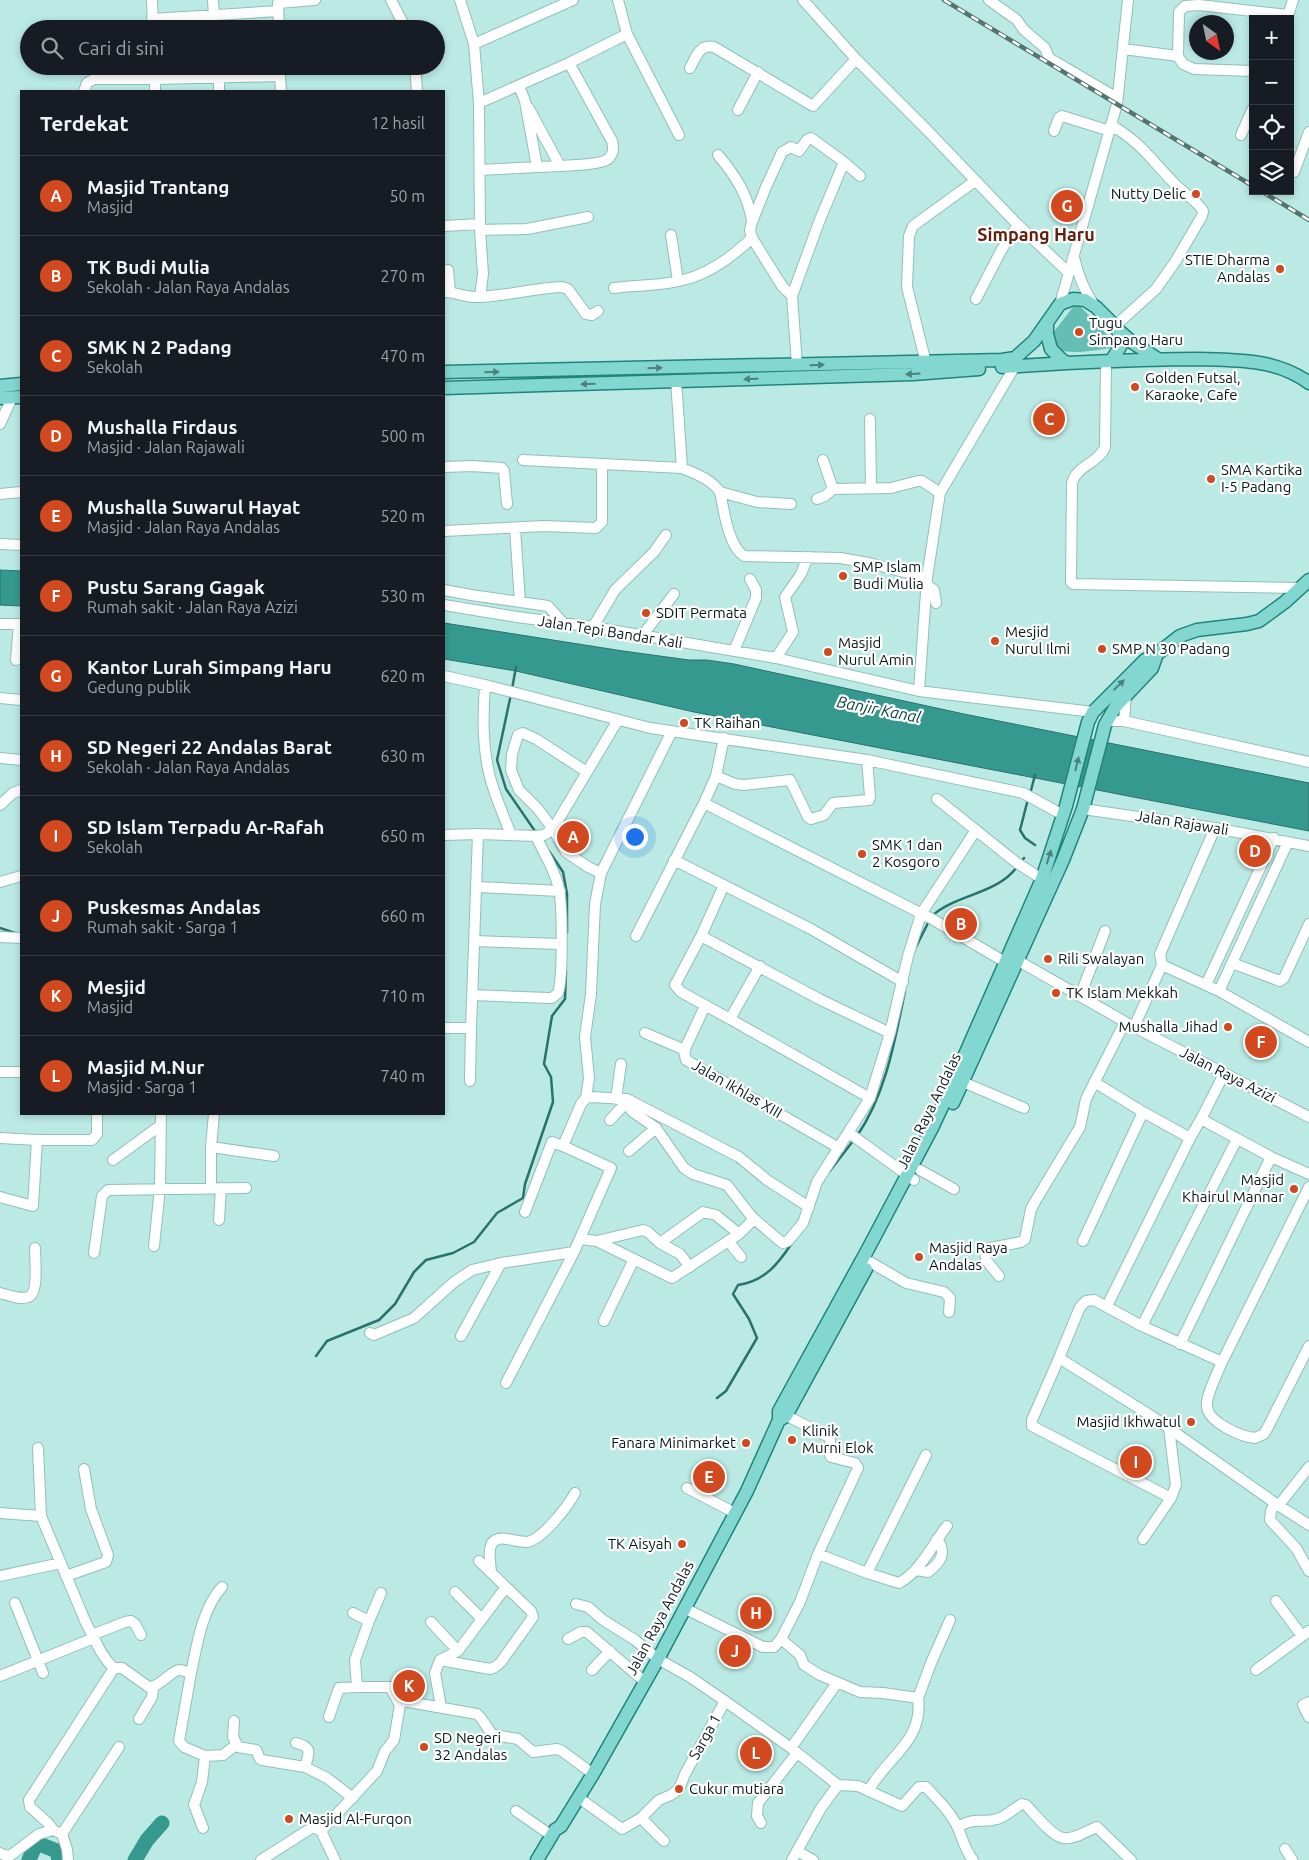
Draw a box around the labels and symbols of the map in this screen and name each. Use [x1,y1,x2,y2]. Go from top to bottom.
north arrow [1189,15,1234,60]
place label: Nutty Delic [1111,185,1186,202]
pin: G [1051,187,1083,225]
marker: Nutty Delic [1190,188,1202,200]
district label: Simpang Haru [977,224,1095,244]
place label: STIE Dharma Andalas [1185,251,1270,285]
marker: STIE Dharma Andalas [1274,263,1286,275]
place label: Tugu Simpang Haru [1089,314,1183,348]
marker: Tugu Simpang Haru [1073,326,1085,338]
one-way arrow [810,361,826,369]
one-way arrow [647,364,663,372]
one-way arrow [485,368,501,376]
place label: Golden Futsal, Karaoke, Cafe [1145,369,1241,403]
one-way arrow [905,370,921,378]
one-way arrow [743,376,759,384]
one-way arrow [580,380,596,388]
marker: Golden Futsal, Karaoke, Cafe [1129,381,1141,393]
pin: C [1033,400,1065,438]
place label: SMA Kartika I-5 Padang [1221,461,1302,495]
marker: SMA Kartika I-5 Padang [1205,473,1217,485]
place label: SMP Islam Budi Mulia [853,558,924,592]
marker: SMP Islam Budi Mulia [837,570,849,582]
place label: SDIT Permata [656,604,747,621]
marker: SDIT Permata [640,607,652,619]
street label: Jalan Tepi Bandar Kali [536,612,684,651]
place label: Mesjid Nurul Ilmi [1005,623,1070,657]
place label: Masjid Nurul Amin [838,634,914,668]
marker: Mesjid Nurul Ilmi [989,635,1001,647]
place label: SMP N 30 Padang [1112,640,1230,657]
marker: SMP N 30 Padang [1096,643,1108,655]
marker: Masjid Nurul Amin [822,646,834,658]
one-way arrow [1113,679,1125,691]
water label: Banjir Kanal [835,692,923,726]
place label: TK Raihan [694,714,760,731]
marker: TK Raihan [678,717,690,729]
one-way arrow [1073,756,1081,771]
street label: Jalan Rajawali [1134,807,1230,838]
pin: A [557,818,589,856]
your location [622,824,648,850]
pin: D [1239,832,1271,870]
place label: SMK 1 dan 2 Kosgoro [872,836,942,870]
marker: SMK 1 dan 2 Kosgoro [856,848,868,860]
one-way arrow [1045,849,1053,864]
pin: B [945,905,977,943]
place label: Rili Swalayan [1058,950,1144,967]
marker: Rili Swalayan [1042,953,1054,965]
place label: TK Islam Mekkah [1066,984,1178,1001]
marker: TK Islam Mekkah [1050,987,1062,999]
place label: Mushalla Jihad [1119,1018,1218,1035]
marker: Mushalla Jihad [1222,1021,1234,1033]
pin: F [1245,1023,1277,1061]
street label: Jalan Raya Azizi [1177,1043,1279,1106]
street label: Jalan Raya Andalas [893,1050,964,1172]
street label: Jalan Ikhlas XIII [689,1056,785,1121]
place label: Masjid Khairul Mannar [1182,1171,1284,1205]
marker: Masjid Khairul Mannar [1288,1183,1300,1195]
place label: Masjid Raya Andalas [929,1239,1008,1273]
marker: Masjid Raya Andalas [913,1251,925,1263]
place label: Masjid Ikhwatul [1077,1413,1181,1430]
marker: Masjid Ikhwatul [1185,1416,1197,1428]
place label: Klinik Murni Elok [802,1422,874,1456]
place label: Fanara Minimarket [611,1434,736,1451]
marker: Klinik Murni Elok [786,1434,798,1446]
marker: Fanara Minimarket [740,1437,752,1449]
pin: I [1120,1443,1152,1481]
pin: E [693,1458,725,1496]
place label: TK Aisyah [608,1535,672,1552]
marker: TK Aisyah [676,1538,688,1550]
street label: Jalan Raya Andalas [622,1558,697,1678]
pin: H [740,1594,772,1632]
pin: J [719,1632,751,1670]
pin: K [393,1667,425,1705]
street label: Sarga 1 [685,1711,724,1763]
place label: SD Negeri 32 Andalas [434,1729,507,1763]
pin: L [740,1734,772,1772]
marker: SD Negeri 32 Andalas [418,1741,430,1753]
place label: Cukur mutiara [689,1780,784,1797]
marker: Cukur mutiara [673,1783,685,1795]
place label: Masjid Al-Furqon [299,1810,412,1827]
marker: Masjid Al-Furqon [283,1813,295,1825]

